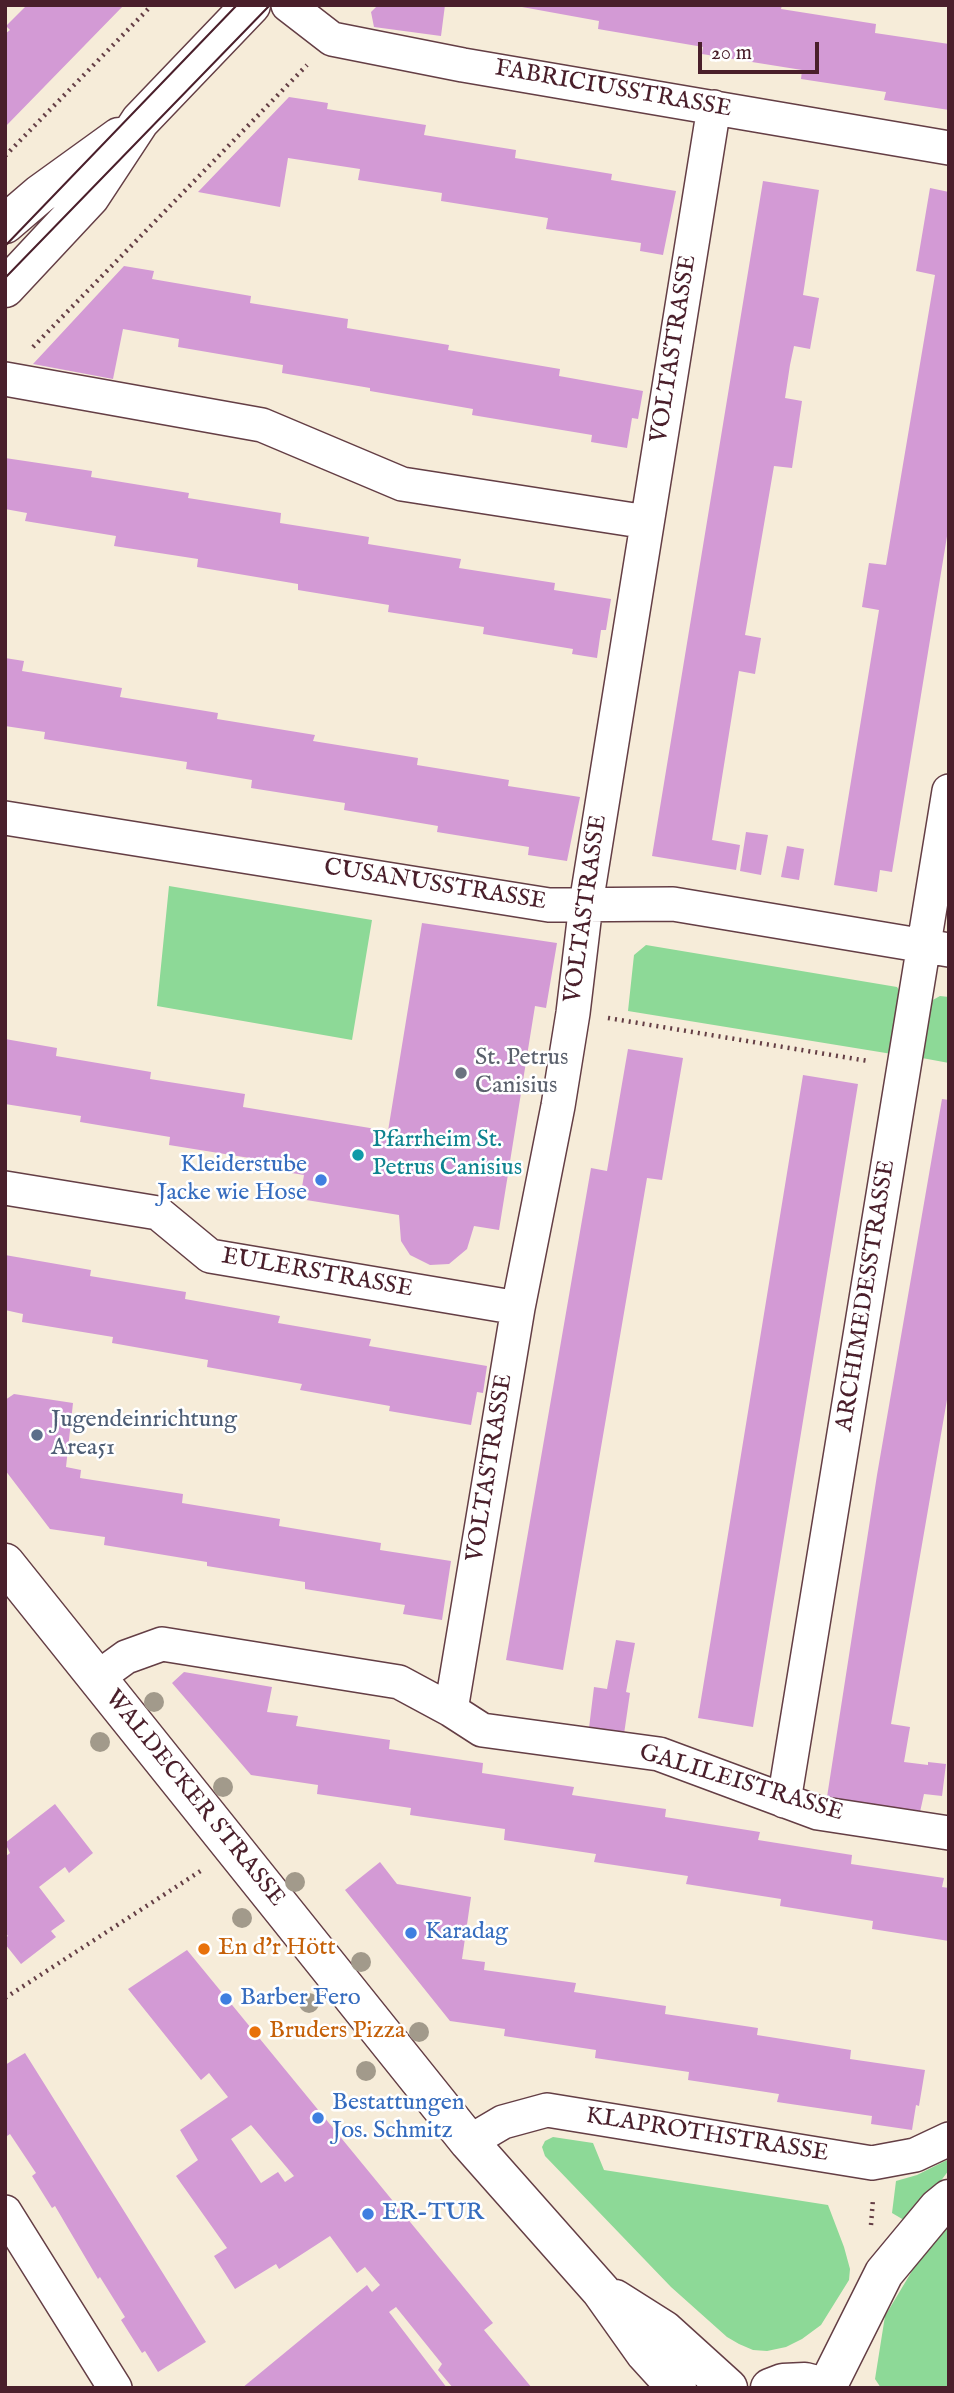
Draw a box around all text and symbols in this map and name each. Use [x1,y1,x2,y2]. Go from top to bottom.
scale bar [702,28,823,72]
text: 20 m [711,40,752,67]
street label: FABRICIUSSTRASSE [492,55,734,125]
street label: VOLTASTRASSE [646,253,704,445]
street label: VOLTASTRASSE [560,813,614,1005]
street label: CUSANUSSTRASSE [322,854,548,918]
place label: St. Petrus Canisius [475,1045,568,1101]
marker: St. Petrus Canisius [453,1065,469,1081]
place label: Pfarrheim St. Petrus Canisius [372,1127,522,1183]
marker: Pfarrheim St. Petrus Canisius [350,1147,366,1163]
place label: Kleiderstube Jacke wie Hose [157,1152,307,1208]
street label: ARCHIMEDESSTRASSE [831,1158,903,1434]
marker: Kleiderstube Jacke wie Hose [313,1172,329,1188]
street label: EULERSTRASSE [219,1243,415,1305]
street label: VOLTASTRASSE [462,1372,520,1564]
place label: Jugendeinrichtung Area51 [51,1407,237,1463]
marker: Jugendeinrichtung Area51 [29,1427,45,1443]
street label: WALDECKER STRASSE [98,1685,290,1913]
street label: GALILEISTRASSE [635,1739,847,1829]
place label: Karadag [425,1919,508,1947]
marker: Karadag [403,1925,419,1941]
place label: En d'r Hött [218,1935,336,1963]
marker: En d'r Hött [196,1941,212,1957]
place label: Barber Fero [240,1985,361,2013]
marker: Barber Fero [218,1991,234,2007]
place label: Bruders Pizza [269,2018,405,2046]
marker: Bruders Pizza [247,2024,263,2040]
place label: Bestattungen Jos. Schmitz [332,2090,464,2146]
street label: KLAPROTHSTRASSE [583,2103,831,2169]
marker: Bestattungen Jos. Schmitz [310,2110,326,2126]
place label: ER-TUR [382,2200,484,2228]
marker: ER-TUR [360,2206,376,2222]

